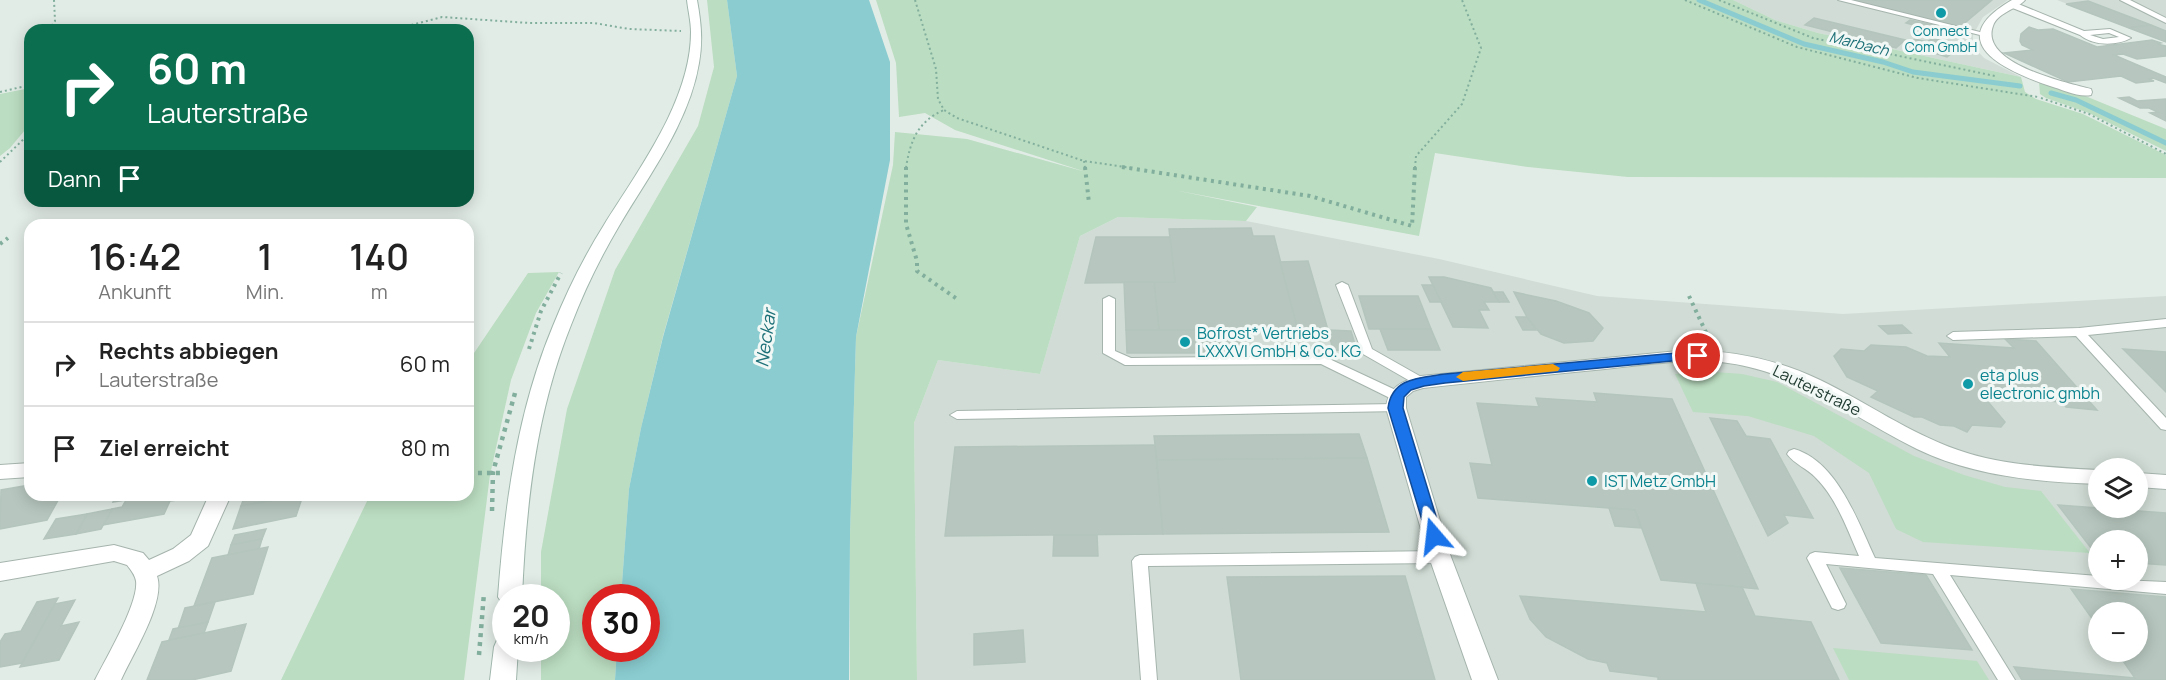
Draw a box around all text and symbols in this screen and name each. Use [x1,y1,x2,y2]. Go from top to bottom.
marker: Connect Com GmbH [1934,6,1948,20]
place label: Connect Com GmbH [1905,21,1977,56]
water label: Marbach [1827,26,1892,61]
text: 60 m [147,39,247,97]
icon: right [48,48,126,126]
text: Lauterstraße [147,94,308,131]
icon: arrive [113,162,146,195]
text: Dann [48,164,101,194]
text: 16:42 [89,232,181,281]
text: 1 [257,232,273,281]
text: 140 [349,232,409,281]
text: Ankunft [98,278,172,305]
text: Min. [246,278,284,305]
text: m [371,278,388,305]
water label: Neckar [749,305,781,368]
place label: Bofrost* Vertriebs LXXXVI GmbH & Co. KG [1197,322,1361,362]
pin [1672,330,1723,381]
marker: Bofrost* Vertriebs LXXXVI GmbH & Co. KG [1178,335,1192,349]
text: Rechts abbiegen [99,336,278,366]
icon: arrive [1681,339,1714,372]
icon: right [48,348,81,381]
text: 60 m [400,349,450,379]
street label: Lauterstraße [1769,359,1865,421]
place label: eta plus electronic gmbh [1980,364,2100,404]
text: Lauterstraße [99,366,218,393]
marker: eta plus electronic gmbh [1961,377,1975,391]
icon: arrive [48,432,81,465]
text: Ziel erreicht [99,433,230,463]
text: 80 m [401,433,450,463]
map controls [2088,458,2148,662]
button: layers [2088,458,2148,518]
place label: IST Metz GmbH [1604,470,1716,492]
marker: IST Metz GmbH [1585,474,1599,488]
position arrow [1402,504,1466,568]
button: + [2088,530,2148,590]
speed limit sign: 30 [582,584,660,662]
text: 20 [512,595,550,636]
button: − [2088,602,2148,662]
text: km/h [514,628,548,649]

